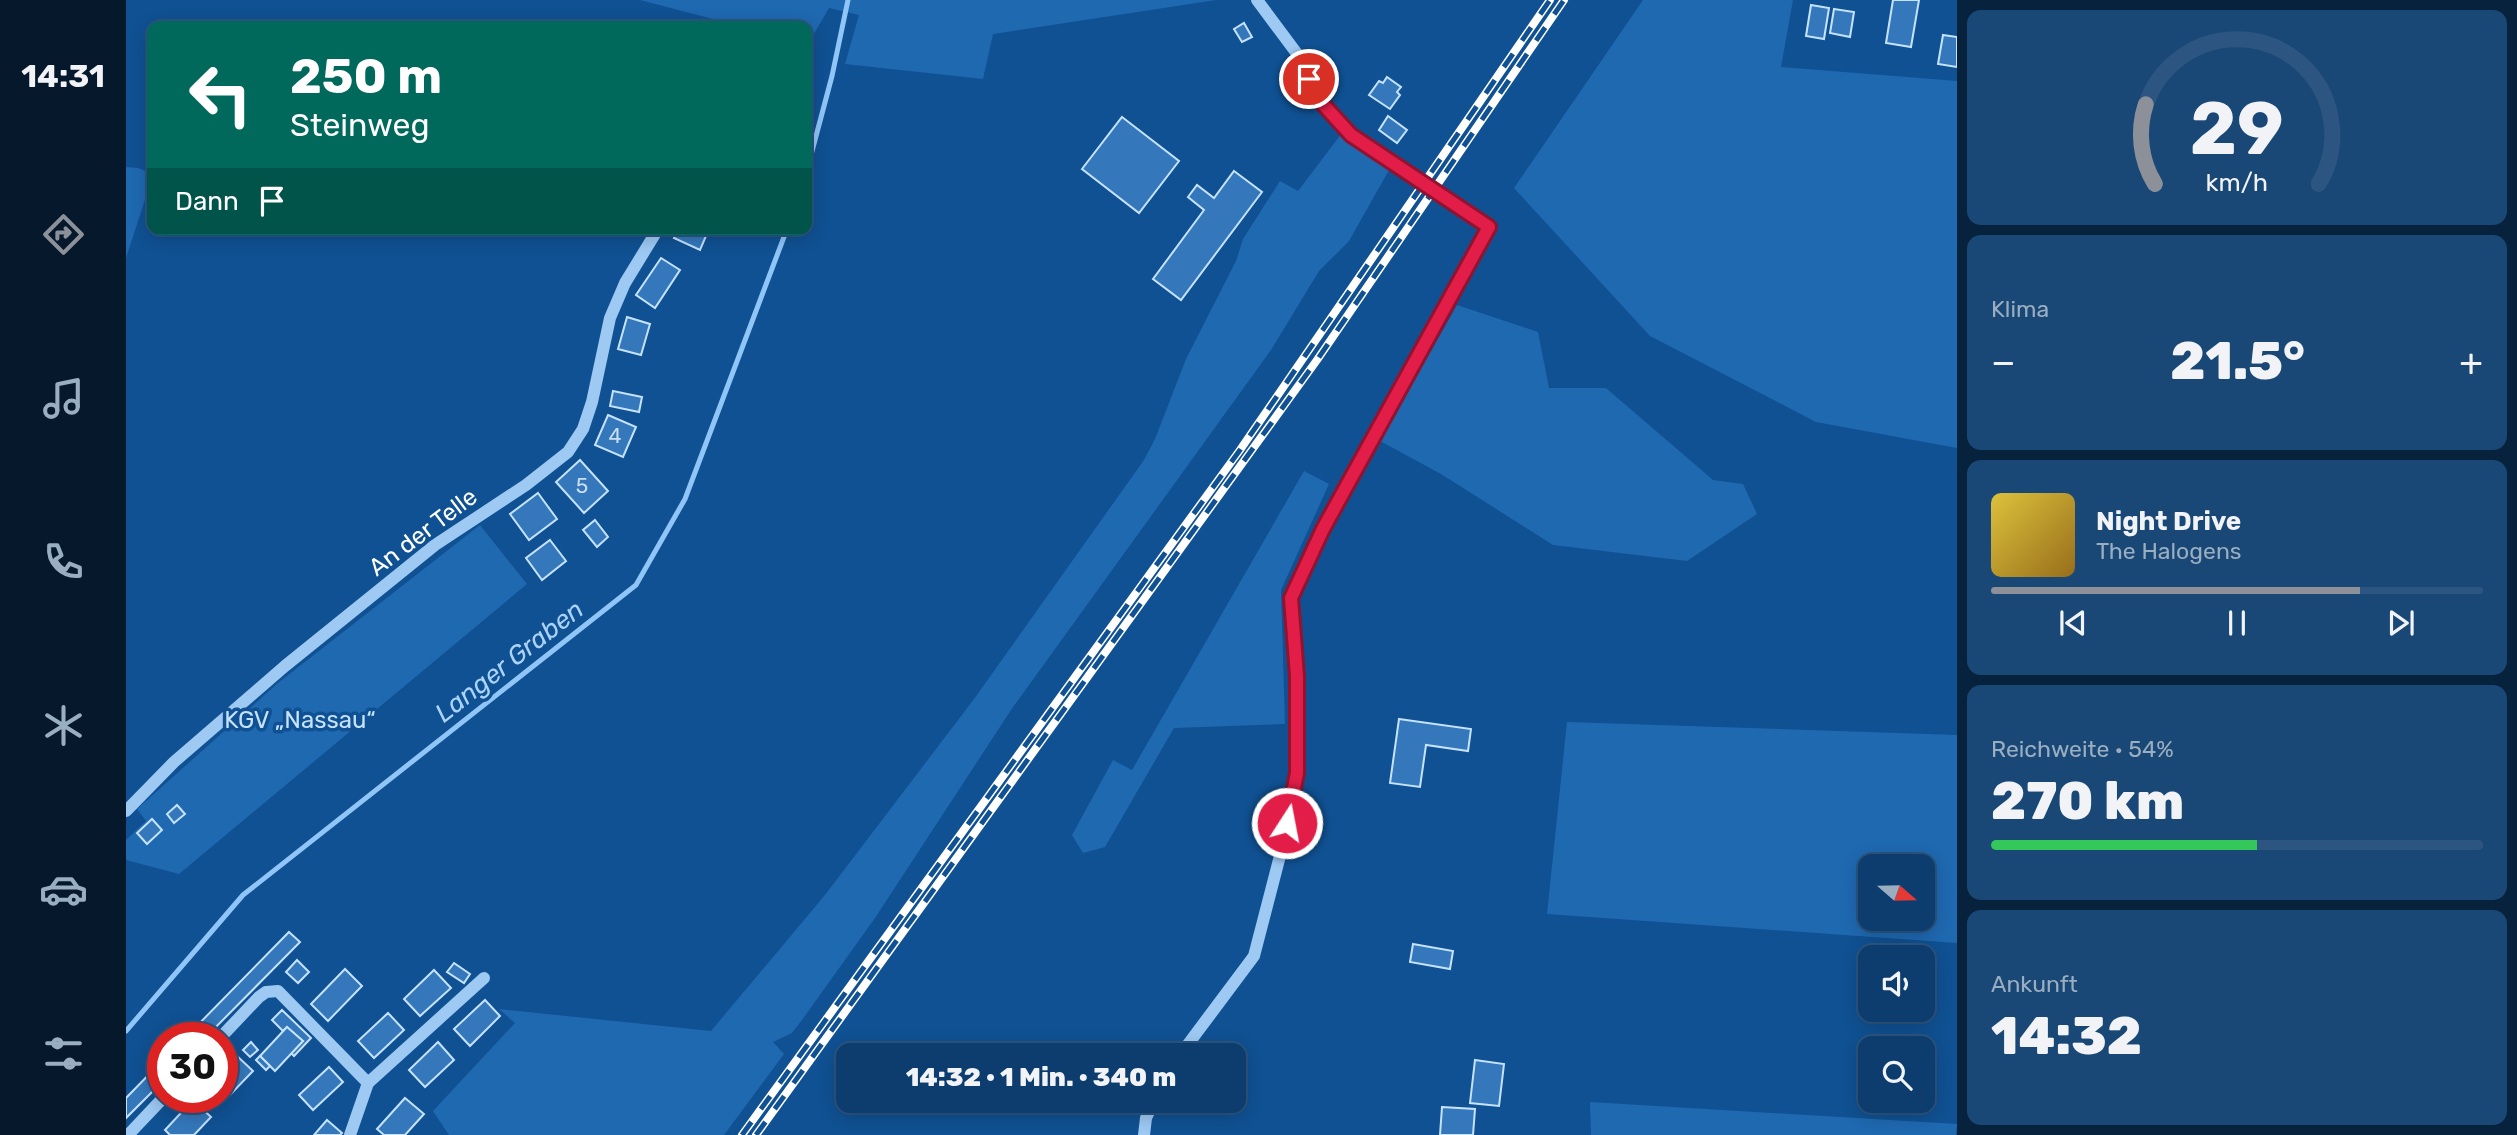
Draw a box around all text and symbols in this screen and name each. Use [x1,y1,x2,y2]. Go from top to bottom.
text: 250 m [290,47,442,105]
icon: left [175,49,266,140]
pin [1279,49,1339,109]
text: 14:31 [21,57,105,95]
icon: arrive [1290,60,1328,98]
text: 29 [2190,86,2284,172]
text: Steinweg [290,106,430,144]
text: km/h [2206,167,2268,196]
icon: arrive [253,182,291,220]
text: Dann [175,186,239,217]
icon: directions [39,210,88,259]
text: Klima [1991,295,2049,323]
text: 21.5° [2170,330,2305,392]
text: − [1991,339,2016,385]
text: + [2459,339,2483,385]
icon: music [39,374,88,423]
house number: 4 [608,423,622,448]
house number: 5 [576,473,588,498]
street label: An der Telle [363,482,483,582]
text: Night Drive [2096,506,2241,537]
icon: phone [39,537,88,586]
text: The Halogens [2096,537,2242,565]
water label: Langer Graben [429,594,590,729]
icon: previous [2054,604,2092,642]
icon: pause [2218,604,2256,642]
icon: next [2382,604,2420,642]
icon: climate [39,701,88,750]
park label: KGV „Nassau“ [224,706,376,734]
text: Reichweite · 54% [1991,735,2174,763]
text: 270 km [1991,770,2184,832]
position arrow [1250,786,1324,860]
north arrow [1858,854,1936,931]
map controls [1858,854,1935,1113]
icon: car [39,865,88,914]
button: sound [1858,945,1935,1022]
text: Ankunft [1991,970,2078,998]
text: 14:32 [1991,1005,2142,1067]
speed limit sign: 30 [147,1022,238,1113]
icon: filters [39,1029,88,1078]
button: search [1858,1036,1935,1113]
text: 14:32 · 1 Min. · 340 m [906,1062,1176,1093]

